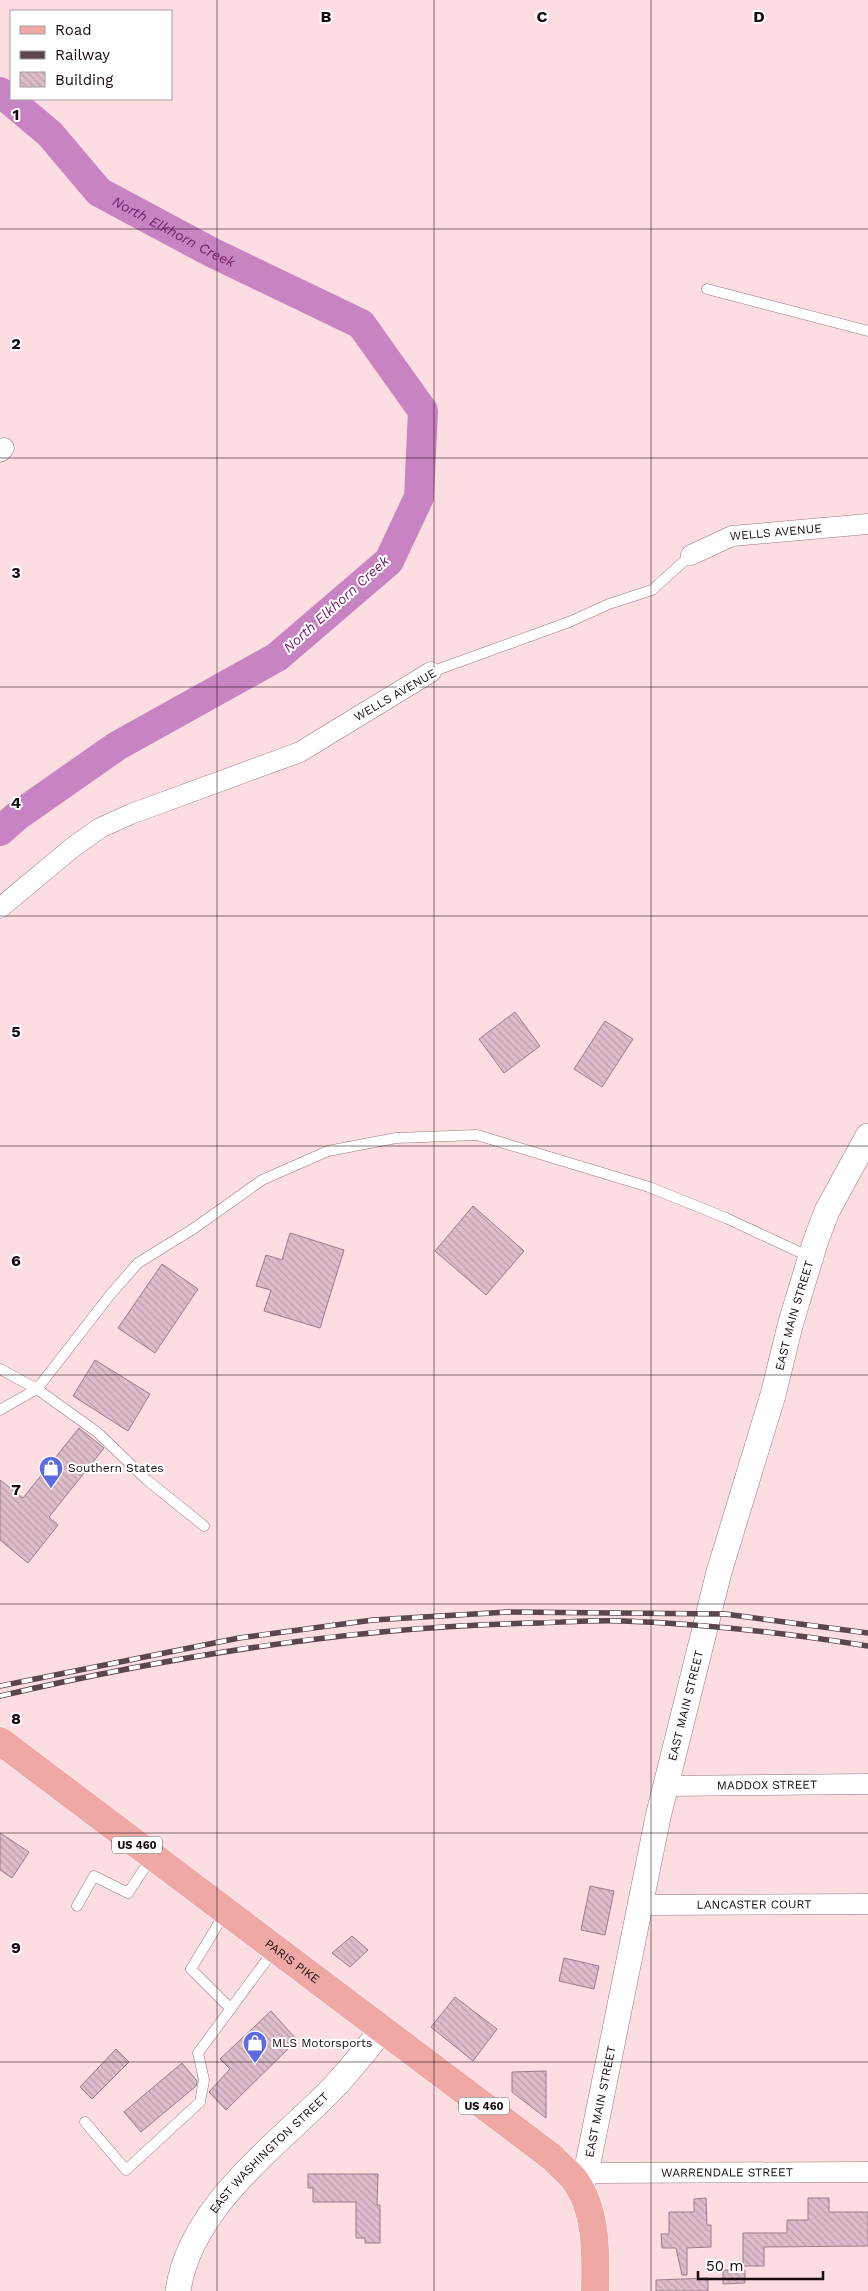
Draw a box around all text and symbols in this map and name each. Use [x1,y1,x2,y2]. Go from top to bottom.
text: B [321,7,332,26]
text: C [537,7,548,26]
text: D [753,7,765,26]
legend [10,10,172,100]
text: Road [55,21,92,39]
text: Railway [55,46,110,64]
text: Building [55,71,113,89]
text: 1 [13,105,19,124]
water label: North Elkhorn Creek [110,193,238,271]
text: 2 [11,334,21,353]
street label: WELLS AVENUE [729,521,823,543]
water label: North Elkhorn Creek [280,552,392,655]
text: 3 [11,563,21,582]
street label: WELLS AVENUE [351,666,439,724]
text: 4 [11,793,21,812]
text: 5 [11,1022,21,1041]
text: 6 [11,1251,21,1270]
street label: EAST MAIN STREET [772,1259,816,1372]
shop icon: Southern States [38,1455,64,1489]
place label: Southern States [68,1461,164,1475]
text: 7 [11,1480,21,1499]
street label: EAST MAIN STREET [665,1649,706,1763]
text: 8 [11,1709,21,1728]
street label: MADDOX STREET [717,1778,817,1792]
road number: US 460 [112,1836,162,1854]
street label: LANCASTER COURT [696,1897,812,1912]
street label: PARIS PIKE [262,1936,322,1987]
text: 9 [11,1938,21,1957]
shop icon: MLS Motorsports [242,2030,268,2064]
place label: MLS Motorsports [272,2036,372,2050]
street label: EAST MAIN STREET [582,2044,619,2159]
street label: EAST WASHINGTON STREET [207,2089,332,2216]
road number: US 460 [459,2098,509,2114]
street label: WARRENDALE STREET [661,2165,793,2180]
scale bar [698,2248,823,2280]
text: 50 m [706,2257,743,2275]

